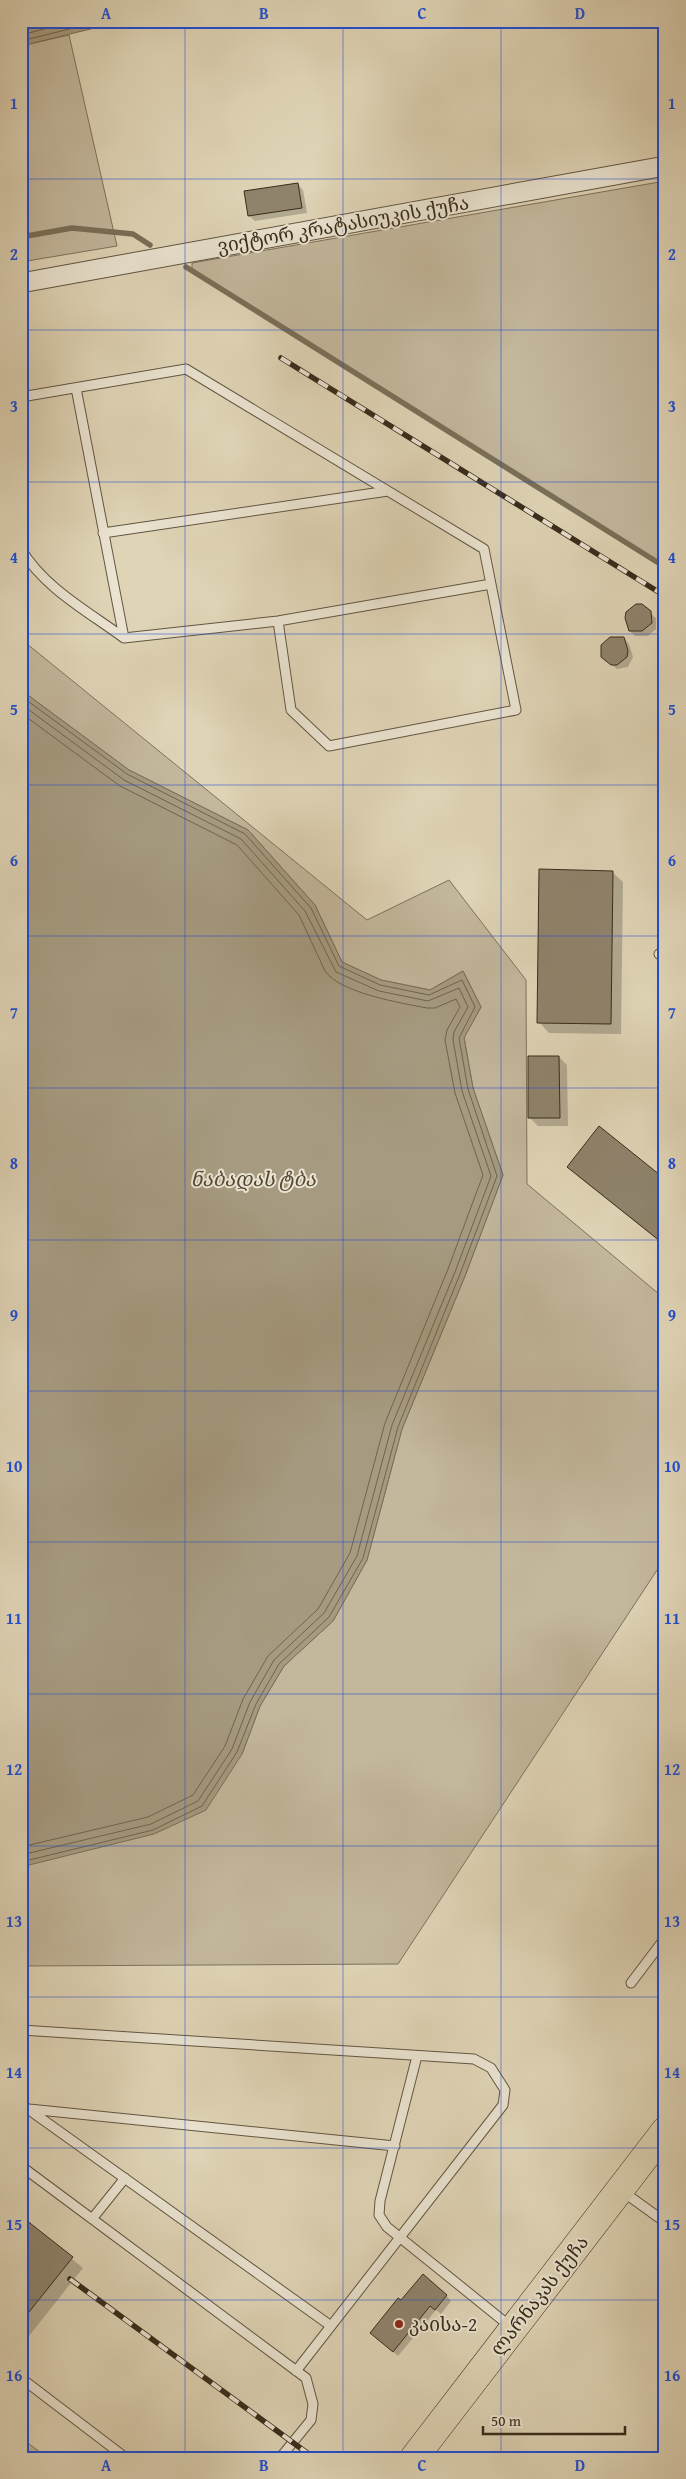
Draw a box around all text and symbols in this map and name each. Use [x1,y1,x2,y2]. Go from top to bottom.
text: A [101,1,112,25]
text: B [259,1,269,25]
text: C [417,1,427,25]
text: D [575,1,585,25]
text: 1 [10,91,18,115]
text: 1 [668,91,676,115]
street label: ვიქტორ კრატასიუკის ქუჩა [215,188,471,260]
text: 2 [10,242,18,266]
text: 2 [668,242,676,266]
text: 3 [10,394,18,418]
text: 3 [668,394,676,418]
text: 4 [10,545,18,569]
text: 4 [668,545,676,569]
text: 5 [10,697,18,721]
text: 5 [668,697,676,721]
text: 6 [10,848,18,872]
text: 6 [668,848,676,872]
text: 7 [10,1000,18,1024]
text: 7 [668,1000,676,1024]
text: 8 [10,1151,18,1175]
text: 8 [668,1151,676,1175]
water label: ნაბადას ტბა [190,1164,316,1193]
text: 9 [10,1303,18,1327]
text: 9 [668,1303,676,1327]
text: 10 [6,1454,22,1478]
text: 10 [664,1454,680,1478]
text: 11 [6,1606,22,1630]
text: 11 [664,1606,680,1630]
text: 12 [6,1757,22,1781]
text: 12 [664,1757,680,1781]
text: 13 [6,1909,22,1933]
text: 13 [664,1909,680,1933]
text: 14 [6,2060,22,2084]
text: 14 [664,2060,680,2084]
text: 15 [6,2212,22,2236]
text: 15 [664,2212,680,2236]
street label: ლარნაკას ქუჩა [483,2229,595,2361]
place label: კაისა-2 [409,2310,477,2338]
marker: კაისა-2 [393,2318,405,2330]
text: 16 [6,2363,22,2387]
text: 16 [664,2363,680,2387]
scale bar [483,2404,626,2436]
text: 50 m [491,2410,522,2431]
text: A [101,2453,112,2477]
text: B [259,2453,269,2477]
text: C [417,2453,427,2477]
text: D [575,2453,585,2477]

